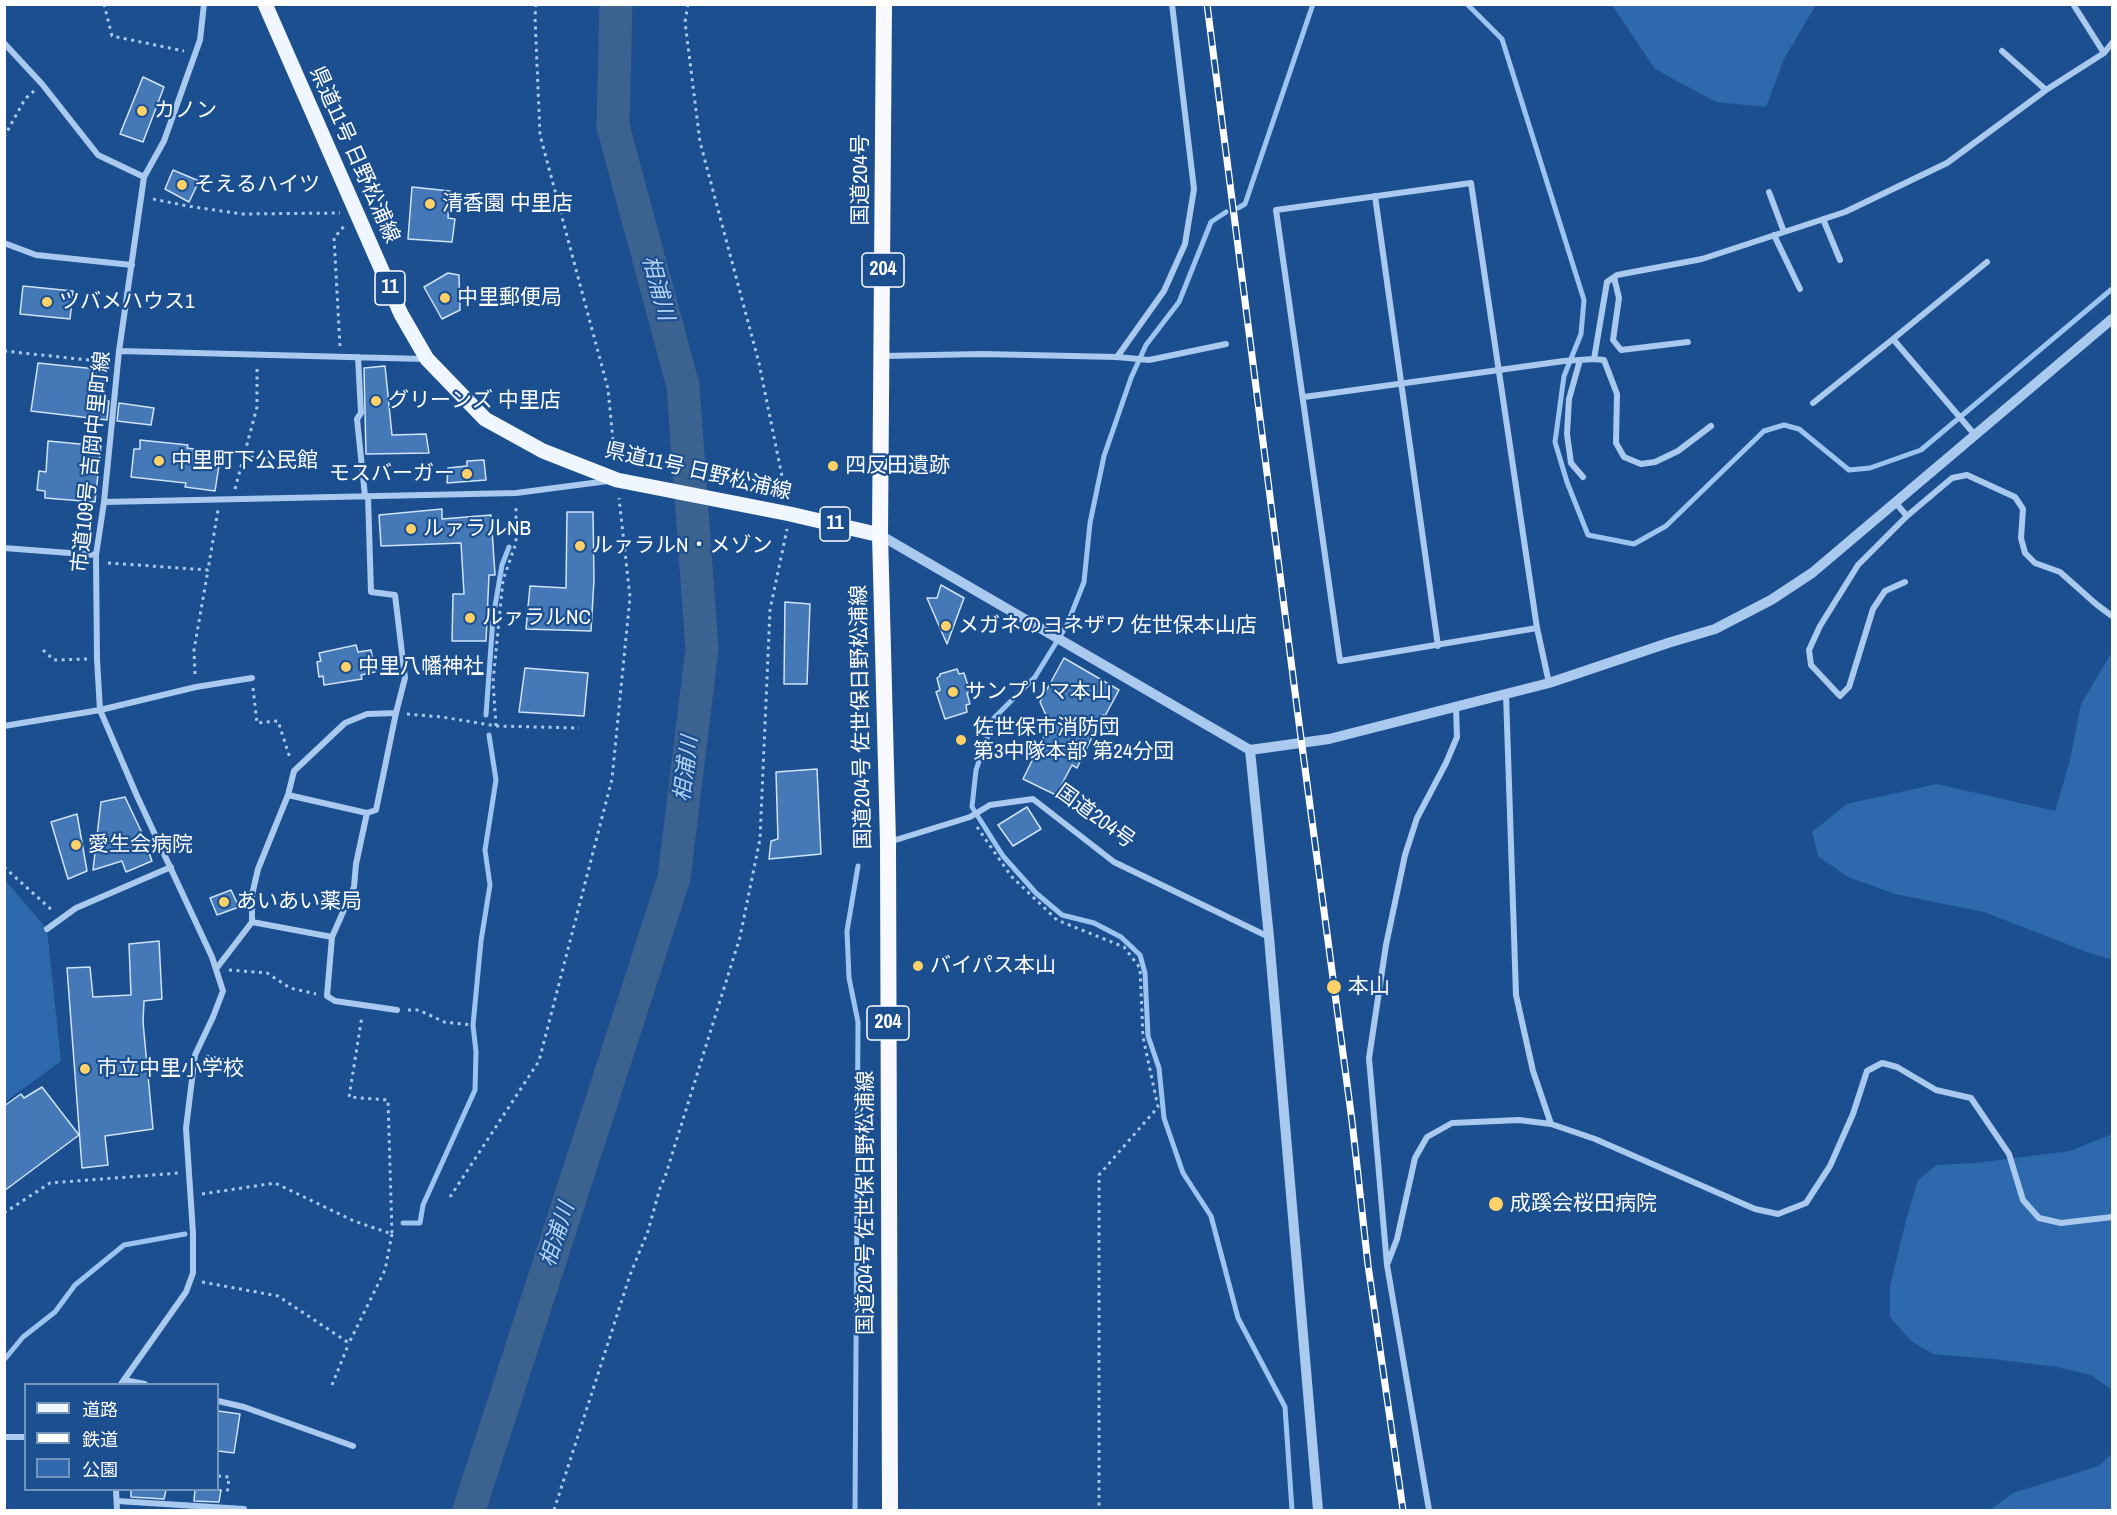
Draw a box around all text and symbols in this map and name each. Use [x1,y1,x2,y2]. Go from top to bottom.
street label: 県道11号 日野松浦線 [304,63,404,247]
place label: カノン [154,98,217,124]
marker: カノン [135,104,149,118]
street label: 国道204号 [848,134,874,226]
place label: そえるハイツ [194,172,320,198]
marker: そえるハイツ [175,178,189,192]
place label: 清香園 中里店 [442,191,573,217]
marker: 清香園 中里店 [423,197,437,211]
water label: 相浦川 [636,253,678,323]
road number: 204 [862,253,904,287]
road number: 11 [375,271,405,305]
place label: 中里郵便局 [457,285,562,311]
place label: ツバメハウス1 [59,289,195,315]
marker: 中里郵便局 [438,291,452,305]
marker: ツバメハウス1 [40,295,54,309]
street label: 市道109号 吉岡中里町線 [68,350,116,574]
place label: グリーンズ 中里店 [388,388,561,414]
marker: グリーンズ 中里店 [369,394,383,408]
street label: 県道11号 日野松浦線 [602,438,794,506]
place label: 中里町下公民館 [171,448,318,474]
place label: 四反田遺跡 [845,453,950,479]
marker: 中里町下公民館 [152,454,166,468]
marker: 四反田遺跡 [826,459,840,473]
place label: モスバーガー [329,461,455,487]
marker: モスバーガー [460,467,474,481]
road number: 11 [820,507,850,541]
place label: ルァラルNB [423,516,531,542]
marker: ルァラルNB [404,522,418,536]
place label: ルァラルN・メゾン [592,533,772,559]
marker: ルァラルN・メゾン [573,539,587,553]
street label: 国道204号 佐世保日野松浦線 [847,585,877,849]
place label: ルァラルNC [482,605,591,631]
marker: ルァラルNC [463,611,477,625]
place label: メガネのヨネザワ 佐世保本山店 [958,613,1257,639]
marker: メガネのヨネザワ 佐世保本山店 [939,619,953,633]
place label: 中里八幡神社 [358,654,484,680]
marker: 中里八幡神社 [339,660,353,674]
place label: サンプリマ本山 [965,679,1112,705]
marker: サンプリマ本山 [946,685,960,699]
place label: 佐世保市消防団 第3中隊本部 第24分団 [973,715,1175,765]
marker: 佐世保市消防団 第3中隊本部 第24分団 [954,733,968,747]
water label: 相浦川 [670,735,704,803]
street label: 国道204号 [1050,780,1140,854]
place label: 愛生会病院 [88,832,193,858]
marker: 愛生会病院 [69,838,83,852]
place label: あいあい薬局 [236,889,362,915]
marker: あいあい薬局 [217,895,231,909]
place label: バイパス本山 [930,953,1056,979]
marker: バイパス本山 [911,959,925,973]
place label: 本山 [1348,974,1390,1000]
marker: 本山 [1325,978,1343,996]
road number: 204 [867,1006,909,1040]
place label: 市立中里小学校 [97,1056,244,1082]
marker: 市立中里小学校 [78,1062,92,1076]
street label: 国道204号 佐世保日野松浦線 [853,1071,879,1335]
place label: 成蹊会桜田病院 [1510,1191,1657,1217]
marker: 成蹊会桜田病院 [1487,1195,1505,1213]
water label: 相浦川 [535,1200,581,1270]
legend [24,1383,219,1491]
text: 道路 [82,1397,118,1422]
text: 鉄道 [82,1427,118,1452]
text: 公園 [82,1457,118,1482]

